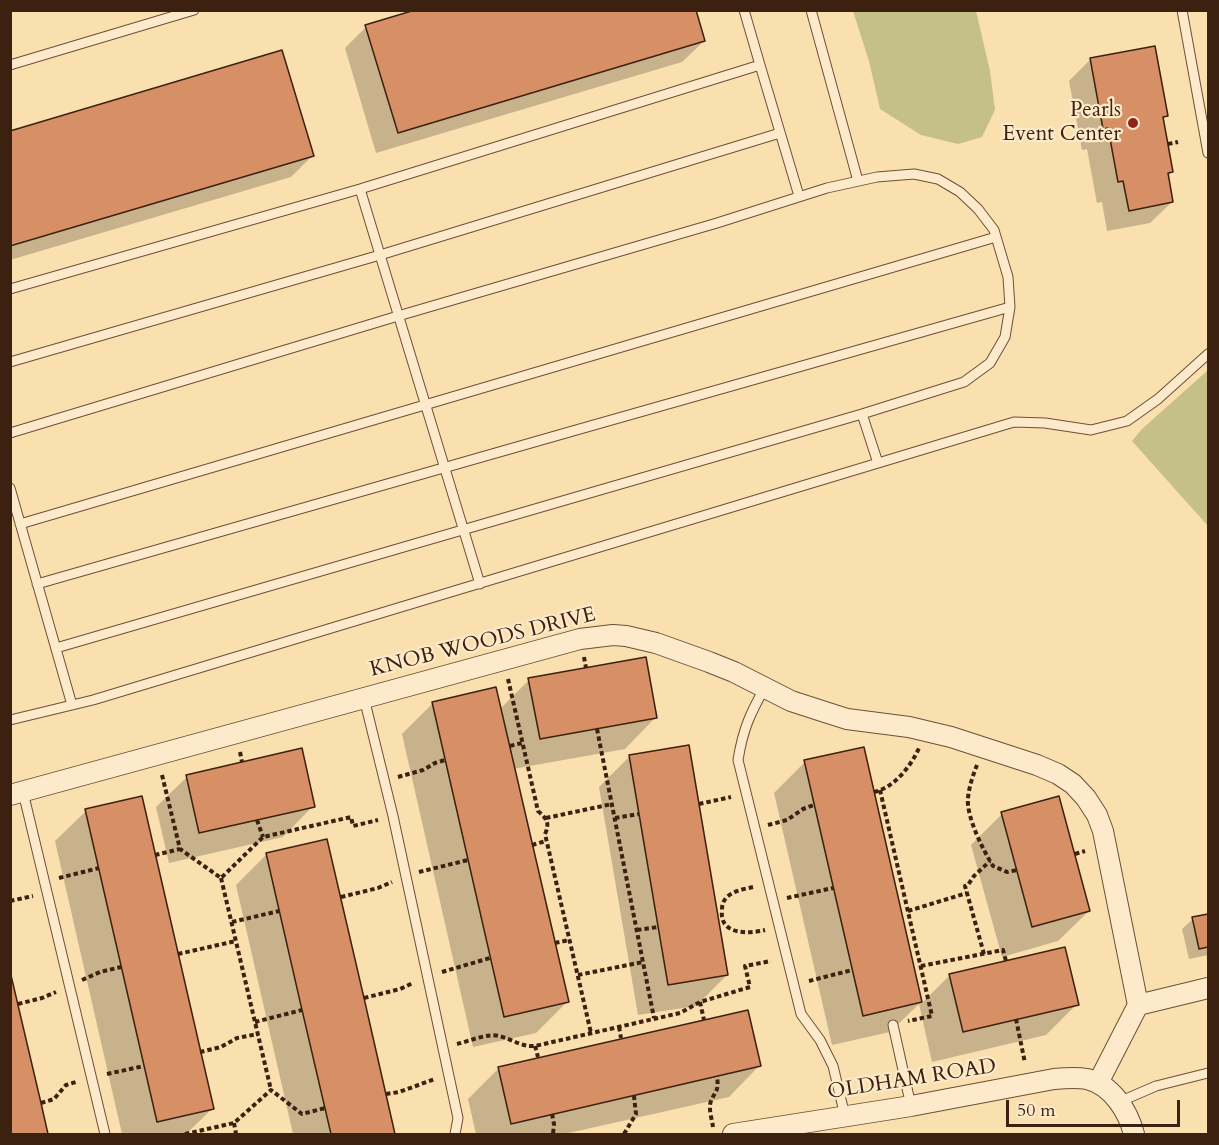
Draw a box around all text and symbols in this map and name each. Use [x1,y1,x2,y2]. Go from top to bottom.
place label: Pearls Event Center [1002,98,1121,148]
marker: Pearls Event Center [1126,116,1140,130]
street label: KNOB WOODS DRIVE [368,603,598,683]
street label: OLDHAM ROAD [826,1054,998,1106]
scale bar [1009,1088,1183,1126]
text: 50 m [1017,1098,1056,1123]

